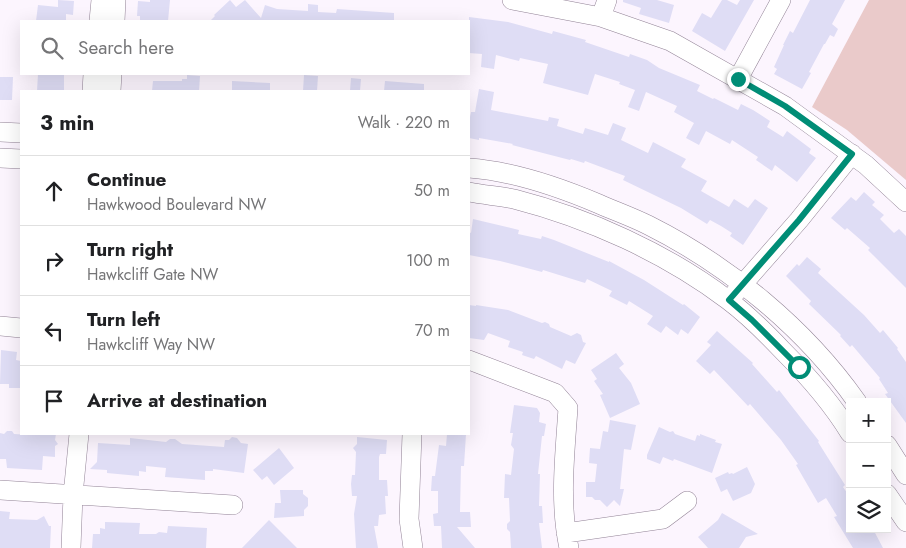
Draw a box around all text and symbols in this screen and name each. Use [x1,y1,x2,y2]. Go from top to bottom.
search box [20,20,470,75]
icon: search [38,34,66,62]
text: Search here [78,34,174,61]
route end [727,68,750,91]
text: 3 min [40,108,94,138]
text: Walk · 220 m [358,111,450,134]
text: Continue [87,166,166,193]
icon: ahead [40,177,68,205]
text: 50 m [414,179,450,202]
text: Hawkwood Boulevard NW [87,193,266,216]
text: Turn right [87,236,173,263]
icon: right [40,247,68,275]
text: 100 m [406,249,450,272]
text: Hawkcliff Gate NW [87,263,218,286]
text: Turn left [87,306,160,333]
icon: left [40,317,68,345]
text: 70 m [415,319,450,342]
text: Hawkcliff Way NW [87,333,215,356]
route start [788,356,811,379]
icon: arrive [40,387,68,415]
text: Arrive at destination [87,387,267,414]
map controls [846,398,891,533]
button: + [846,398,891,443]
button: − [846,443,891,488]
button: layers [846,488,891,533]

